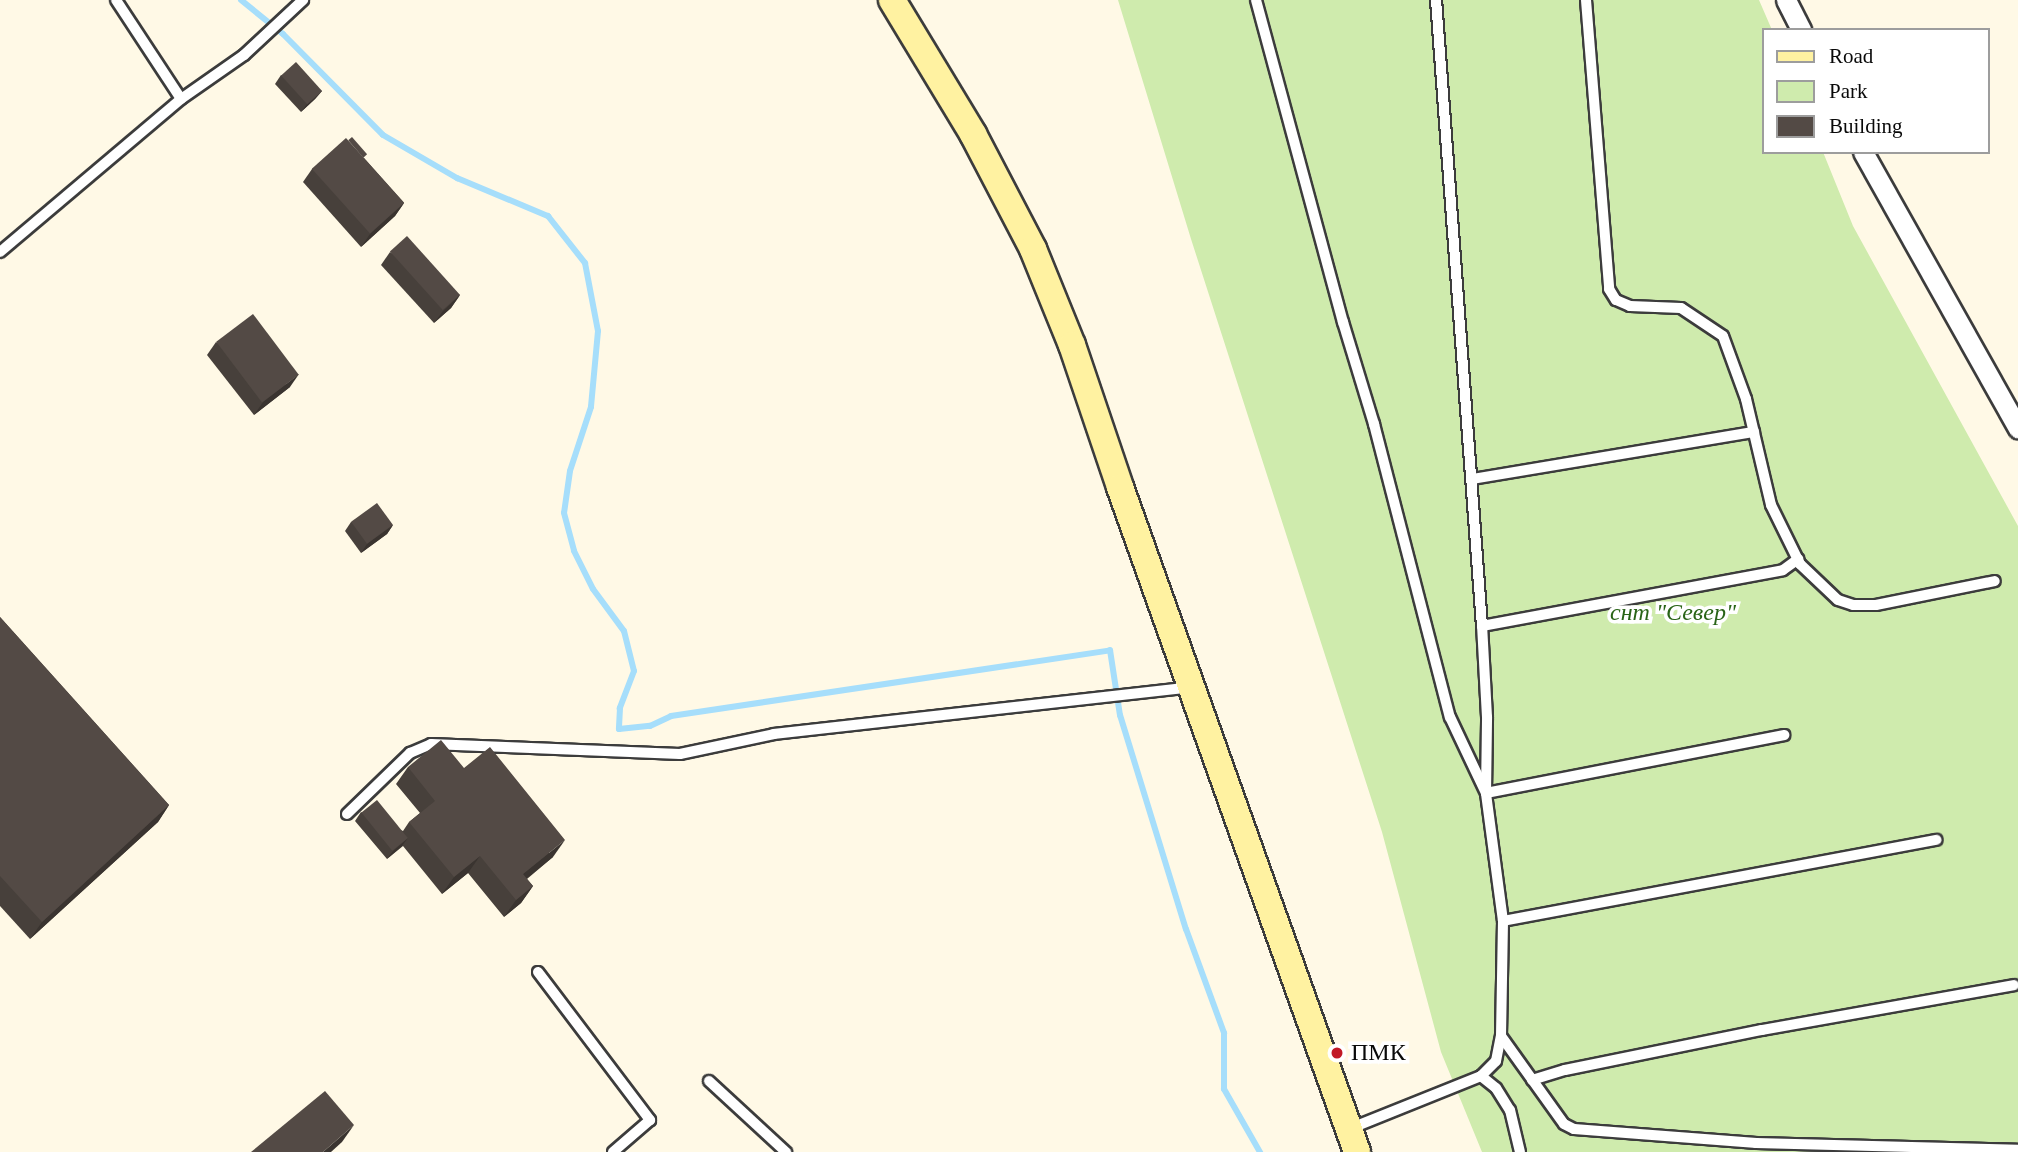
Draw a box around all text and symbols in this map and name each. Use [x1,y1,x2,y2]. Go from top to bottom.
legend [1762,28,1990,154]
text: Road [1829,44,1873,68]
text: Park [1829,79,1868,103]
text: Building [1829,114,1903,138]
park label: снт "Север" [1610,599,1736,627]
place label: ПМК [1351,1039,1406,1067]
marker: ПМК [1329,1045,1345,1061]

